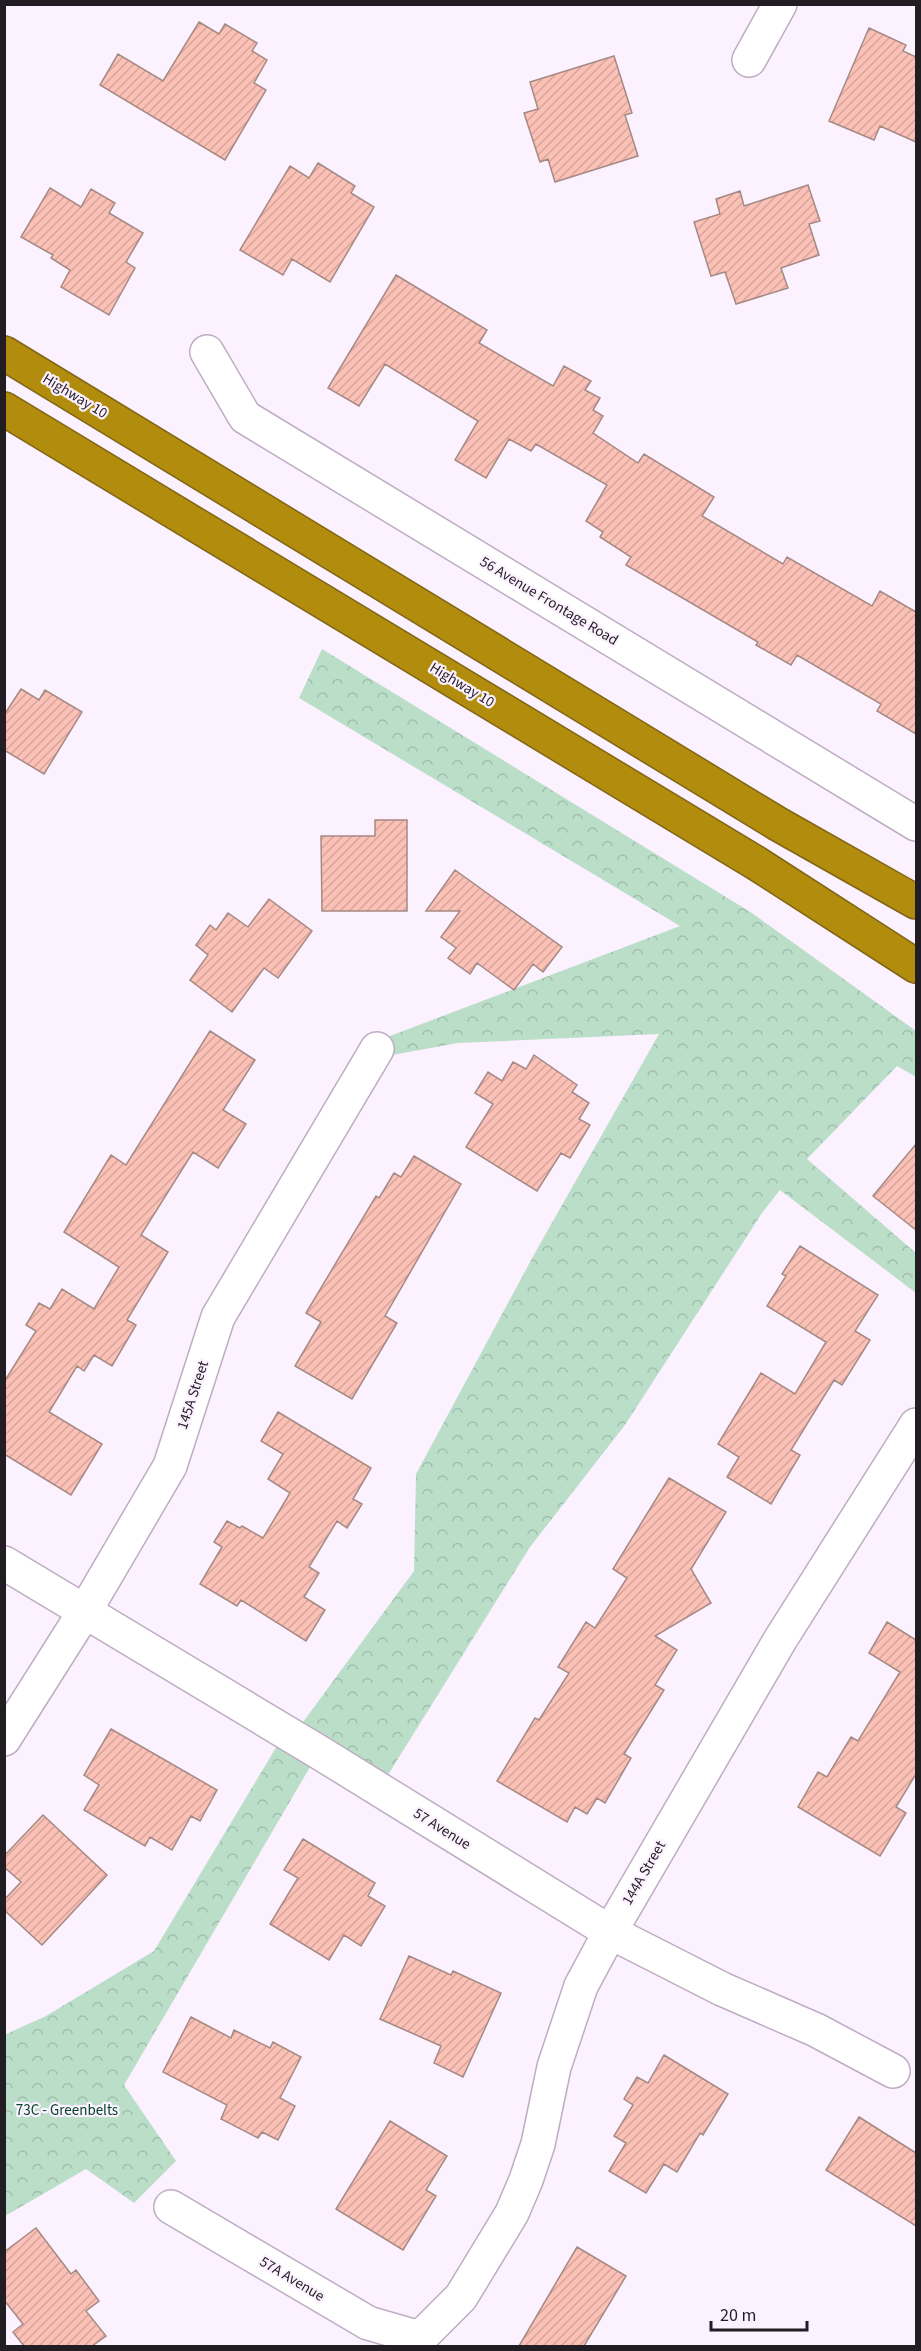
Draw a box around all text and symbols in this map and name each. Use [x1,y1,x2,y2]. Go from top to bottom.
street label: Highway 10 [39,368,111,424]
street label: 56 Avenue Frontage Road [476,551,622,651]
street label: Highway 10 [426,657,498,713]
street label: 145A Street [172,1358,214,1432]
street label: 57 Avenue [409,1803,475,1855]
street label: 144A Street [617,1837,671,1909]
park label: 73C - Greenbelts [16,2100,118,2121]
street label: 57A Avenue [256,2251,328,2307]
scale bar [711,2294,807,2332]
text: 20 m [720,2303,756,2328]

